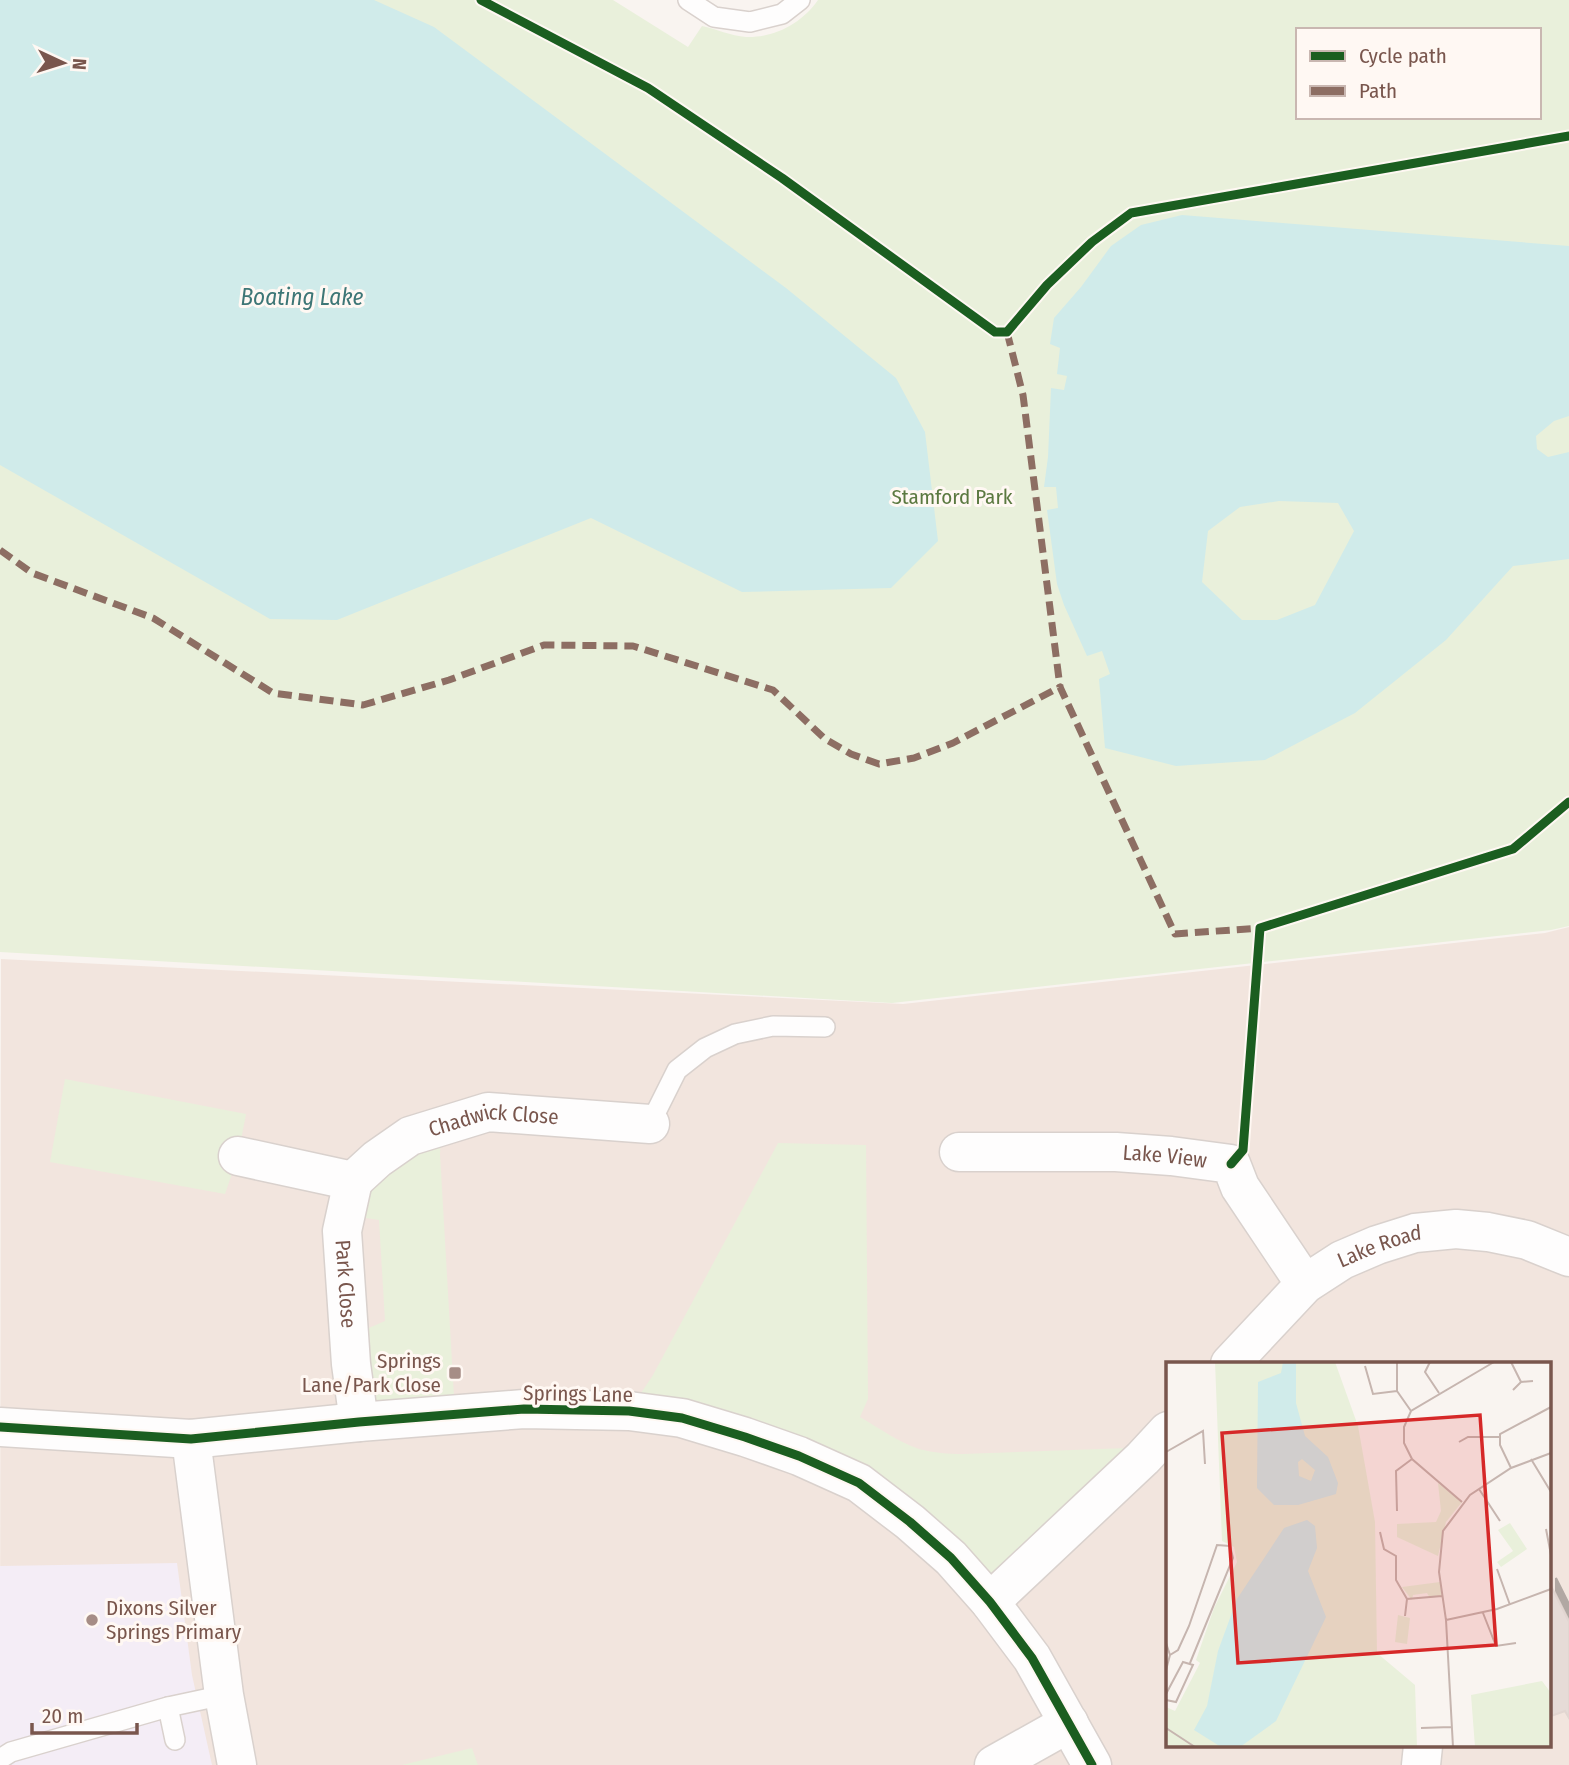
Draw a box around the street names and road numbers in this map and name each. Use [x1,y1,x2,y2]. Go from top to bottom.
street label: Chadwick Close [425,1099,559,1143]
street label: Lake View [1122,1140,1209,1174]
street label: Lake Road [1333,1219,1423,1273]
street label: Park Close [330,1239,362,1329]
street label: Springs Lane [523,1380,633,1408]

